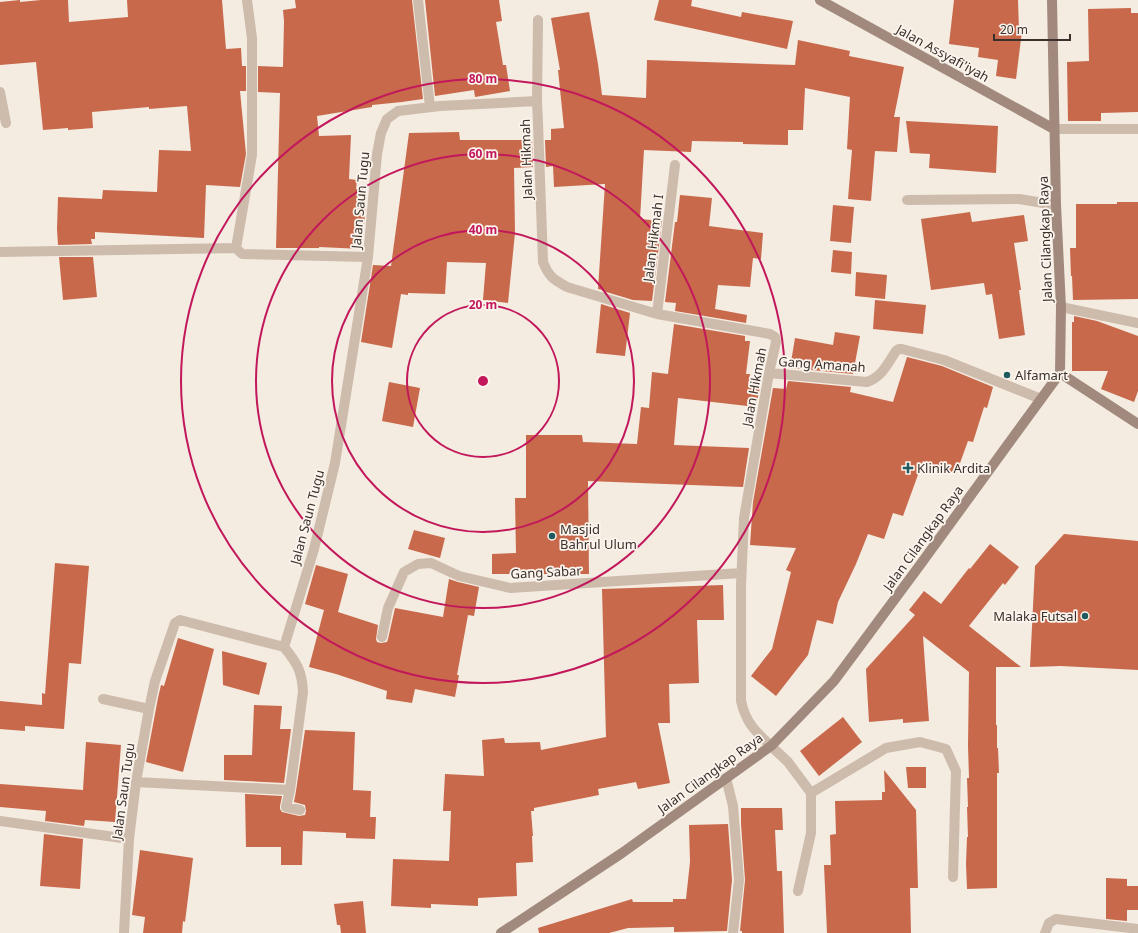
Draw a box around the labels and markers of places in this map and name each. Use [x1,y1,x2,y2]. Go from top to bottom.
place label: Alfamart [1015,366,1068,384]
marker: Alfamart [1002,370,1012,380]
centre of rings [476,374,490,388]
place label: Klinik Ardita [917,459,990,477]
marker: Klinik Ardita [902,462,914,474]
place label: Masjid Bahrul Ulum [560,520,637,553]
marker: Masjid Bahrul Ulum [547,531,557,541]
place label: Malaka Futsal [993,607,1077,625]
marker: Malaka Futsal [1080,611,1090,621]

